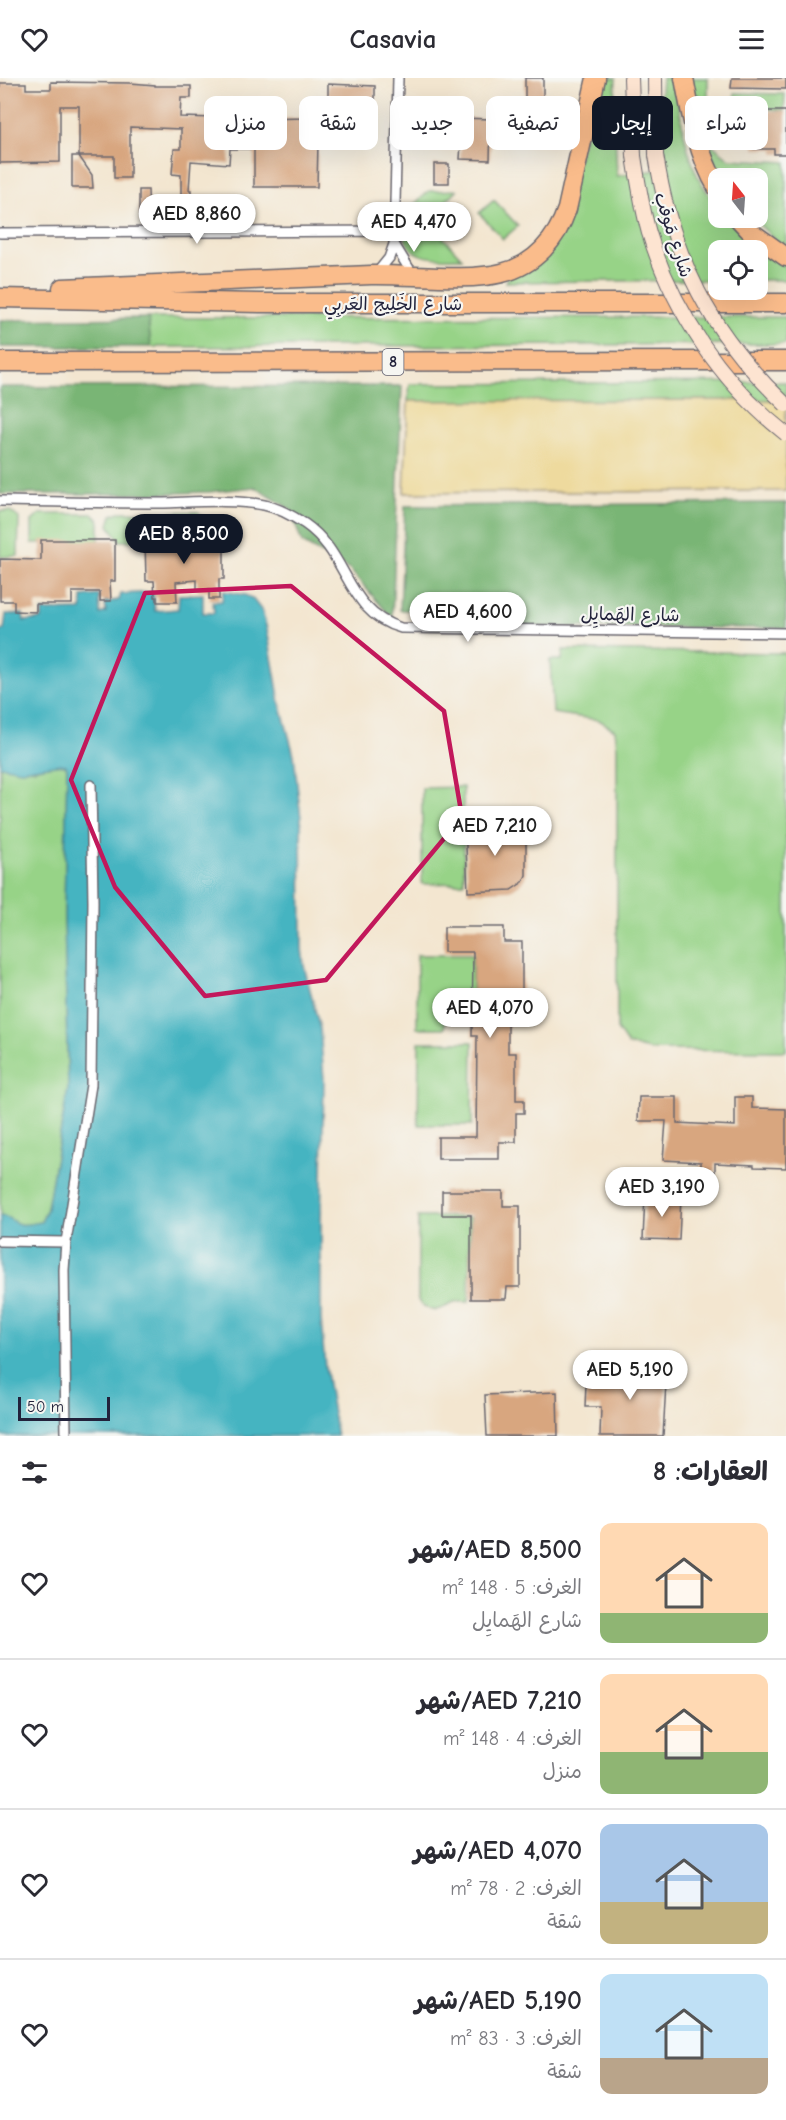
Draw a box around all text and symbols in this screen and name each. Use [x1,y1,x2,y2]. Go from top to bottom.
icon: heart [18,23,51,56]
icon: menu [735,23,768,56]
text: Casavia [350,24,436,55]
chip: منزل [204,96,287,150]
chip: شقة [299,96,378,150]
chip: جديد [390,96,474,150]
chip: تصفية [486,96,580,150]
chip: إيجار [592,96,673,150]
chip: شراء [685,96,768,150]
north arrow [708,168,768,228]
map controls [708,168,768,300]
street label: شارع مَوقب [648,190,697,280]
pin: AED 8,860 [128,194,266,245]
text: AED 8,860 [153,202,241,225]
pin: AED 4,470 [345,202,483,253]
text: AED 4,470 [371,210,457,233]
button: locate [708,240,768,300]
street label: شارع الخَلِيج العَربِي [324,292,462,320]
road number: 8 [382,349,404,375]
pin: AED 8,500 [115,514,253,565]
text: AED 8,500 [139,522,229,545]
pin: AED 4,600 [399,592,537,643]
text: AED 4,600 [423,600,513,623]
street label: شارع الهَمايِل [580,604,680,629]
pin: AED 7,210 [426,806,564,857]
text: AED 7,210 [453,814,537,837]
pin: AED 4,070 [421,988,559,1039]
text: AED 4,070 [446,996,534,1019]
pin: AED 3,190 [593,1167,731,1218]
text: AED 3,190 [619,1175,705,1198]
pin: AED 5,190 [561,1350,699,1401]
text: AED 5,190 [587,1358,673,1381]
scale bar [18,1394,110,1422]
text: 50 m [27,1398,64,1416]
icon: filters [18,1456,51,1489]
text: العقارات: 8 [653,1457,768,1487]
text: AED 8,500/شهر [410,1535,582,1565]
icon: home [648,1547,720,1619]
icon: heart [18,1567,51,1600]
text: الغرف: 5 · 148 m² [442,1576,582,1599]
text: شارع الهَمايِل [472,1609,582,1632]
text: AED 7,210/شهر [417,1686,582,1716]
icon: home [648,1698,720,1770]
icon: heart [18,1718,51,1751]
text: الغرف: 4 · 148 m² [443,1727,582,1750]
text: منزل [543,1760,582,1783]
text: AED 4,070/شهر [414,1836,582,1866]
icon: home [648,1848,720,1920]
icon: heart [18,1868,51,1901]
text: الغرف: 2 · 78 m² [450,1877,582,1900]
text: شقة [547,1910,582,1933]
text: AED 5,190/شهر [415,1986,582,2016]
icon: home [648,1998,720,2070]
icon: heart [18,2018,51,2051]
text: الغرف: 3 · 83 m² [450,2027,582,2050]
text: شقة [547,2060,582,2083]

